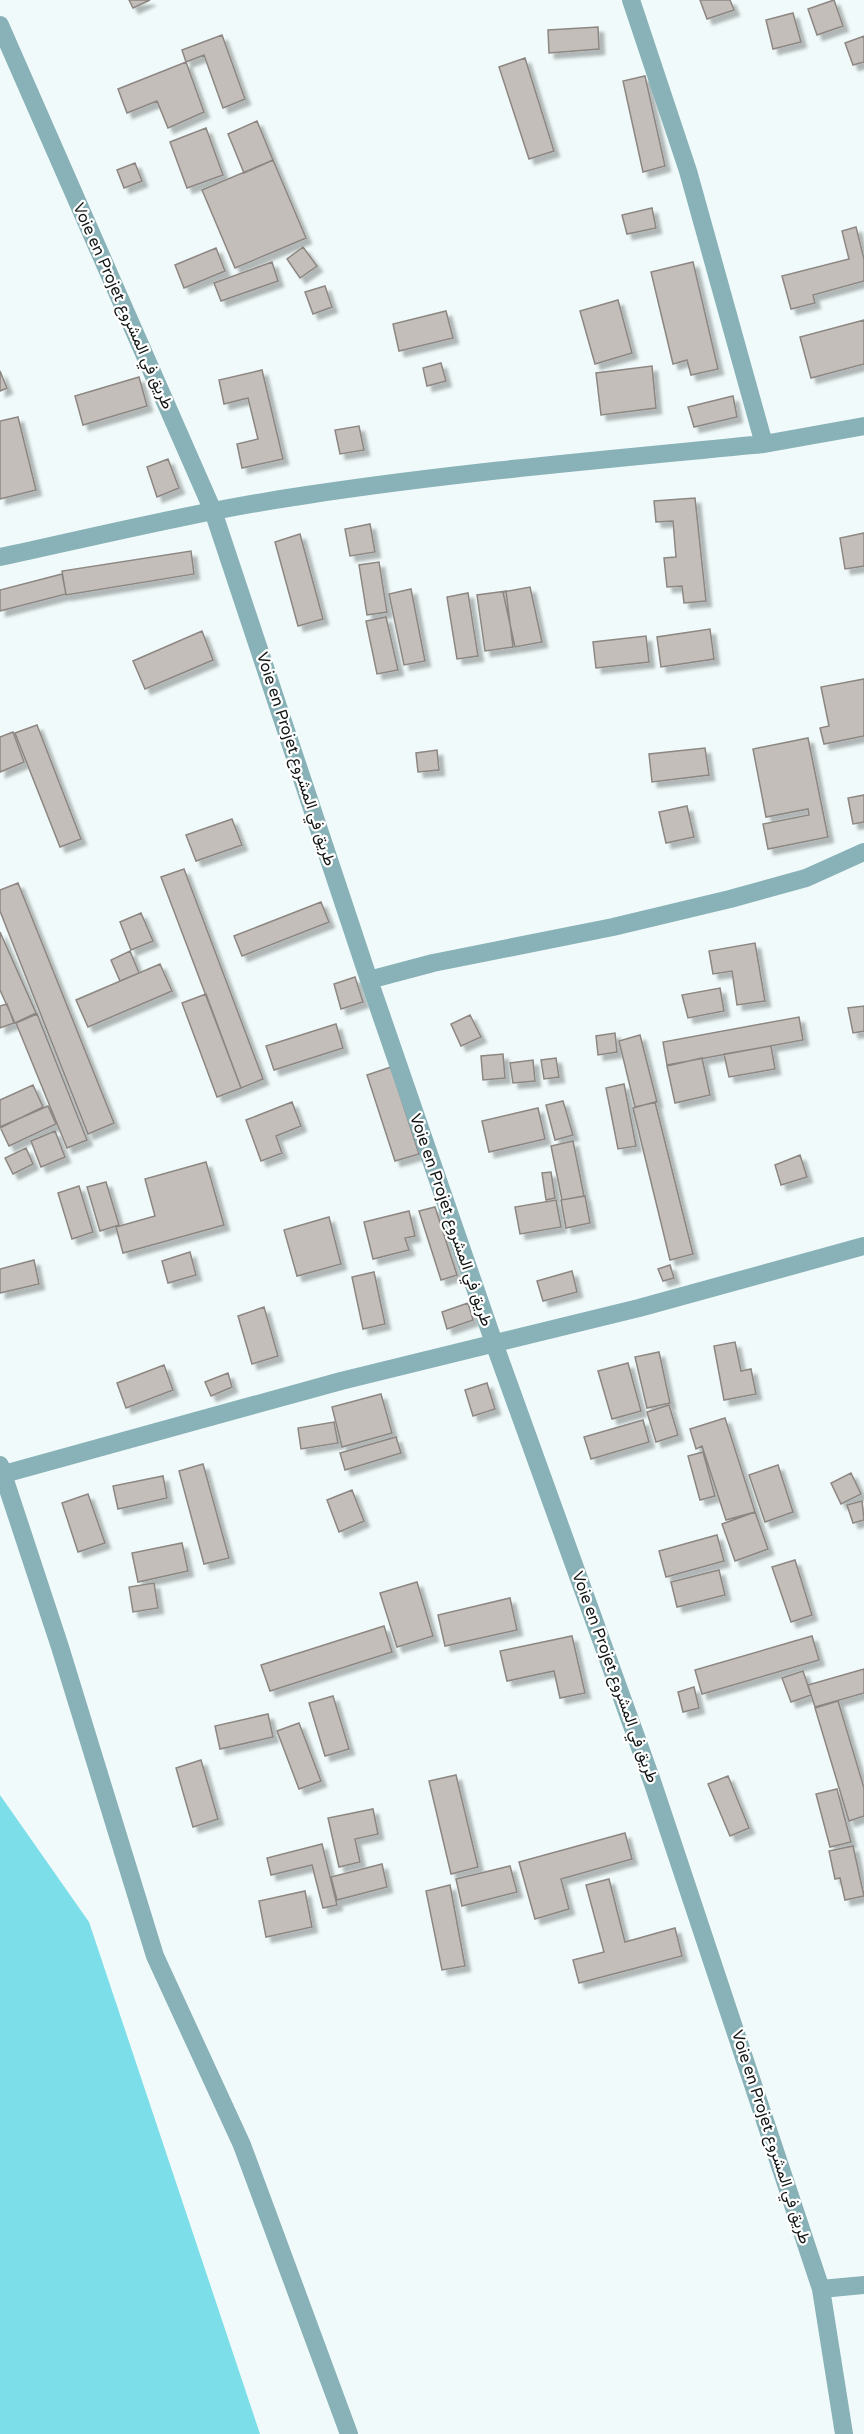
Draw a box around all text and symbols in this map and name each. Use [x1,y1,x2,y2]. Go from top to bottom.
street label: Voie en Projet طريق في المشروع [66,200,178,413]
street label: Voie en Projet طريق في المشروع [249,650,340,869]
street label: Voie en Projet طريق في المشروع [402,1111,497,1330]
street label: Voie en Projet طريق في المشروع [565,1569,663,1787]
street label: Voie en Projet طريق في المشروع [724,2028,815,2247]

